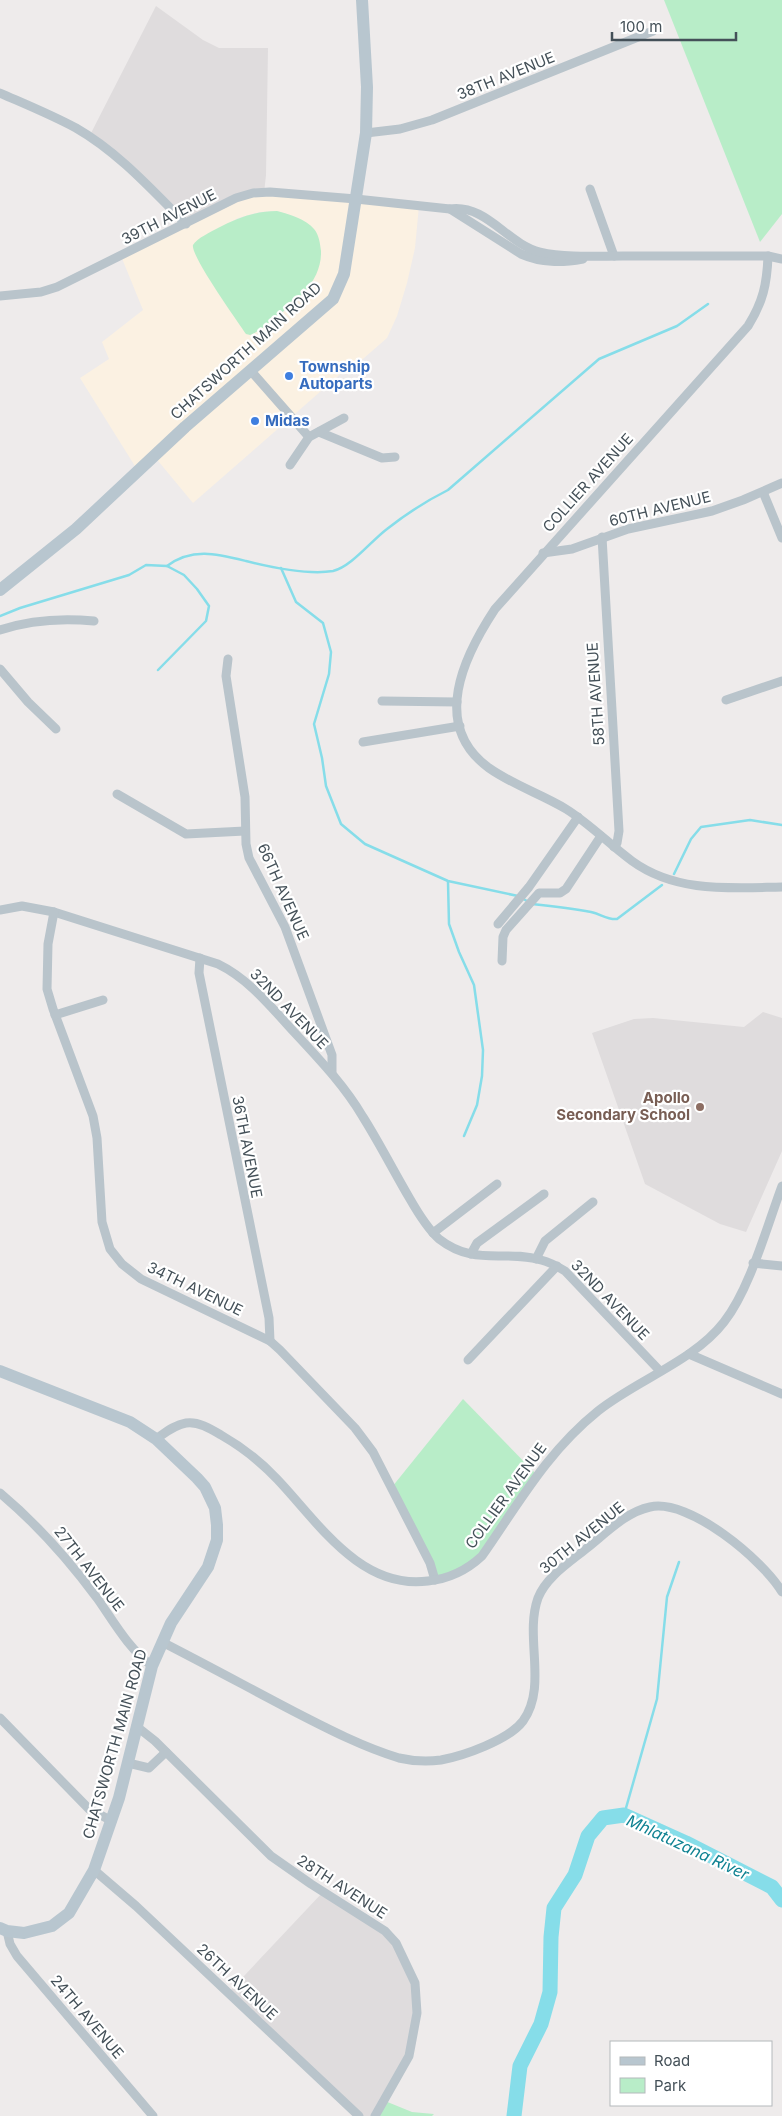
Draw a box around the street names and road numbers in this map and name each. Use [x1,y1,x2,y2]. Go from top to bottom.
street label: 38TH AVENUE [454,47,557,104]
street label: 39TH AVENUE [118,185,219,249]
street label: CHATSWORTH MAIN ROAD [166,278,325,423]
street label: COLLIER AVENUE [538,429,637,536]
street label: 60TH AVENUE [607,487,713,530]
street label: 58TH AVENUE [582,642,609,746]
street label: 66TH AVENUE [254,841,313,943]
street label: 32ND AVENUE [246,964,333,1053]
street label: 36TH AVENUE [228,1094,267,1200]
street label: 32ND AVENUE [567,1255,654,1344]
street label: 34TH AVENUE [144,1257,246,1320]
street label: COLLIER AVENUE [461,1439,550,1552]
street label: 30TH AVENUE [535,1498,628,1578]
street label: 27TH AVENUE [50,1522,129,1615]
street label: CHATSWORTH MAIN ROAD [78,1647,151,1841]
street label: 28TH AVENUE [294,1850,391,1923]
street label: 26TH AVENUE [193,1939,282,2024]
street label: 24TH AVENUE [47,1971,128,2063]

